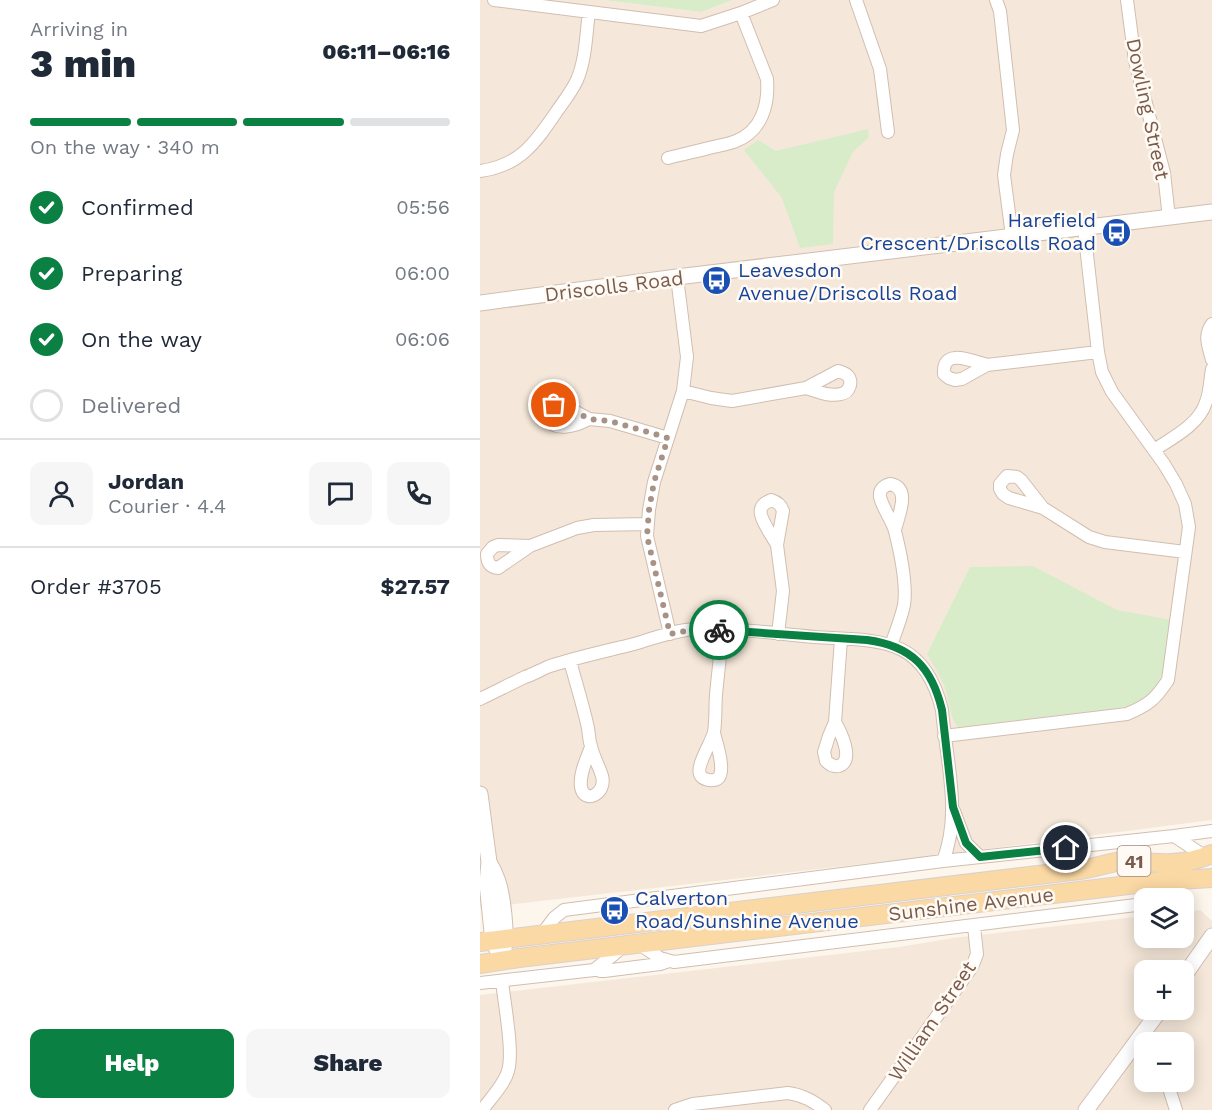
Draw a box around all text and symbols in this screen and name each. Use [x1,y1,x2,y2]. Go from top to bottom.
text: Arriving in [30,17,128,41]
street label: Dowling Street [1121,36,1175,183]
text: 06:11–06:16 [322,39,450,64]
text: 3 min [30,41,136,86]
text: On the way · 340 m [30,135,220,159]
icon: check [30,191,63,224]
text: Confirmed [81,195,194,220]
text: 05:56 [396,195,450,219]
place label: Harefield Crescent/Driscolls Road [860,208,1096,255]
bus stop icon: Harefield Crescent/Driscolls Road [1101,216,1133,248]
icon: check [30,257,63,290]
place label: Leavesdon Avenue/Driscolls Road [738,258,957,305]
text: Preparing [81,261,182,286]
text: 06:00 [395,261,450,285]
bus stop icon: Leavesdon Avenue/Driscolls Road [701,265,733,297]
street label: Driscolls Road [543,266,685,306]
icon: check [30,323,63,356]
text: On the way [81,327,202,352]
text: 06:06 [395,327,450,351]
pin [528,379,579,430]
icon: bag [537,388,570,421]
text: Delivered [81,393,181,418]
button: person [30,462,93,525]
button: chat [309,462,372,525]
button: phone [387,462,450,525]
text: Jordan [108,469,184,494]
text: Courier · 4.4 [108,494,226,518]
text: Order #3705 [30,574,162,599]
text: $27.57 [381,574,450,599]
courier [689,600,749,660]
icon: bike [703,614,736,647]
pin [1040,822,1091,873]
icon: home [1049,831,1082,864]
road number: 41 [1118,846,1150,876]
street label: Sunshine Avenue [887,882,1055,926]
place label: Calverton Road/Sunshine Avenue [635,886,859,933]
map controls [1134,888,1194,1092]
button: layers [1134,888,1194,948]
bus stop icon: Calverton Road/Sunshine Avenue [598,894,630,926]
street label: William Street [883,956,981,1086]
button: + [1134,960,1194,1020]
button: Help [30,1029,234,1098]
button: Share [246,1029,450,1098]
button: − [1134,1032,1194,1092]

